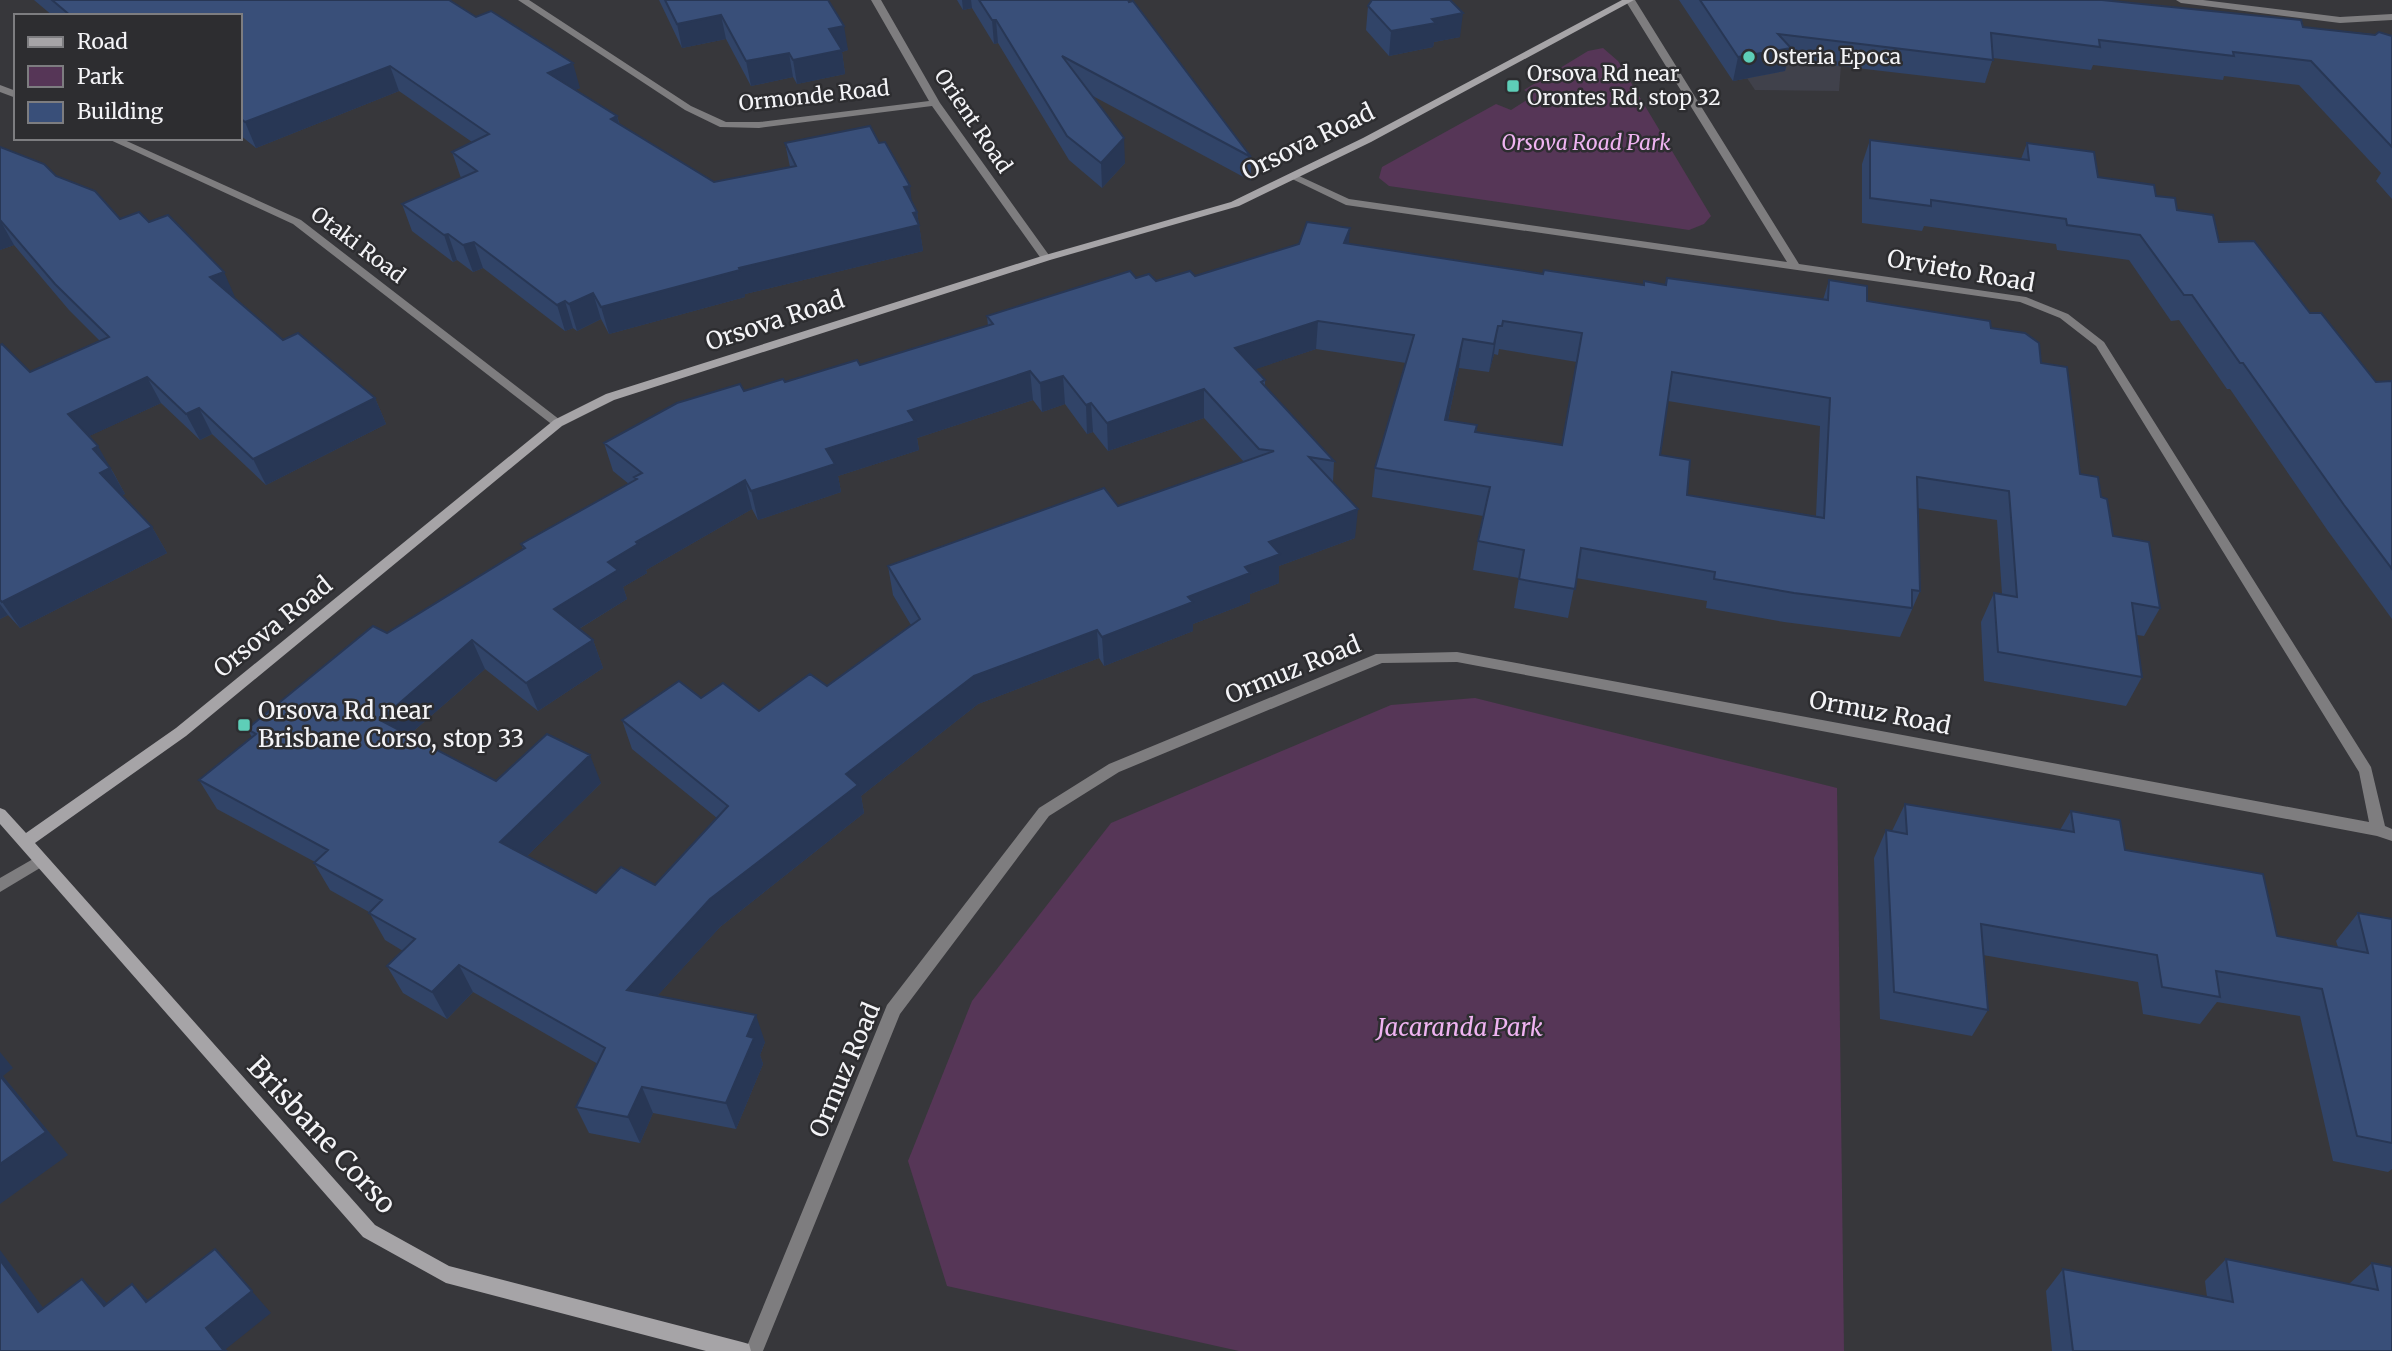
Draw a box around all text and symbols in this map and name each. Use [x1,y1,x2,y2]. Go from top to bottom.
legend [14,14,242,140]
text: Road [77,28,128,55]
place label: Osteria Epoca [1763,43,1901,70]
marker: Osteria Epoca [1741,49,1757,65]
place label: Orsova Rd near Orontes Rd, stop 32 [1527,60,1721,111]
text: Park [77,63,124,90]
street label: Orient Road [929,63,1018,178]
street label: Ormonde Road [737,74,891,117]
marker: Orsova Rd near Orontes Rd, stop 32 [1505,78,1521,94]
street label: Orsova Road [1236,96,1379,187]
text: Building [77,98,164,125]
park label: Orsova Road Park [1501,129,1671,156]
street label: Otaki Road [306,200,411,289]
street label: Orvieto Road [1885,242,2037,299]
street label: Orsova Road [702,284,848,357]
street label: Orsova Road [207,569,338,684]
street label: Ormuz Road [1221,628,1365,711]
street label: Ormuz Road [1807,684,1953,741]
place label: Orsova Rd near Brisbane Corso, stop 33 [258,695,524,754]
marker: Orsova Rd near Brisbane Corso, stop 33 [236,717,252,733]
street label: Ormuz Road [802,998,887,1142]
park label: Jacaranda Park [1374,1012,1543,1043]
street label: Brisbane Corso [240,1049,404,1221]

